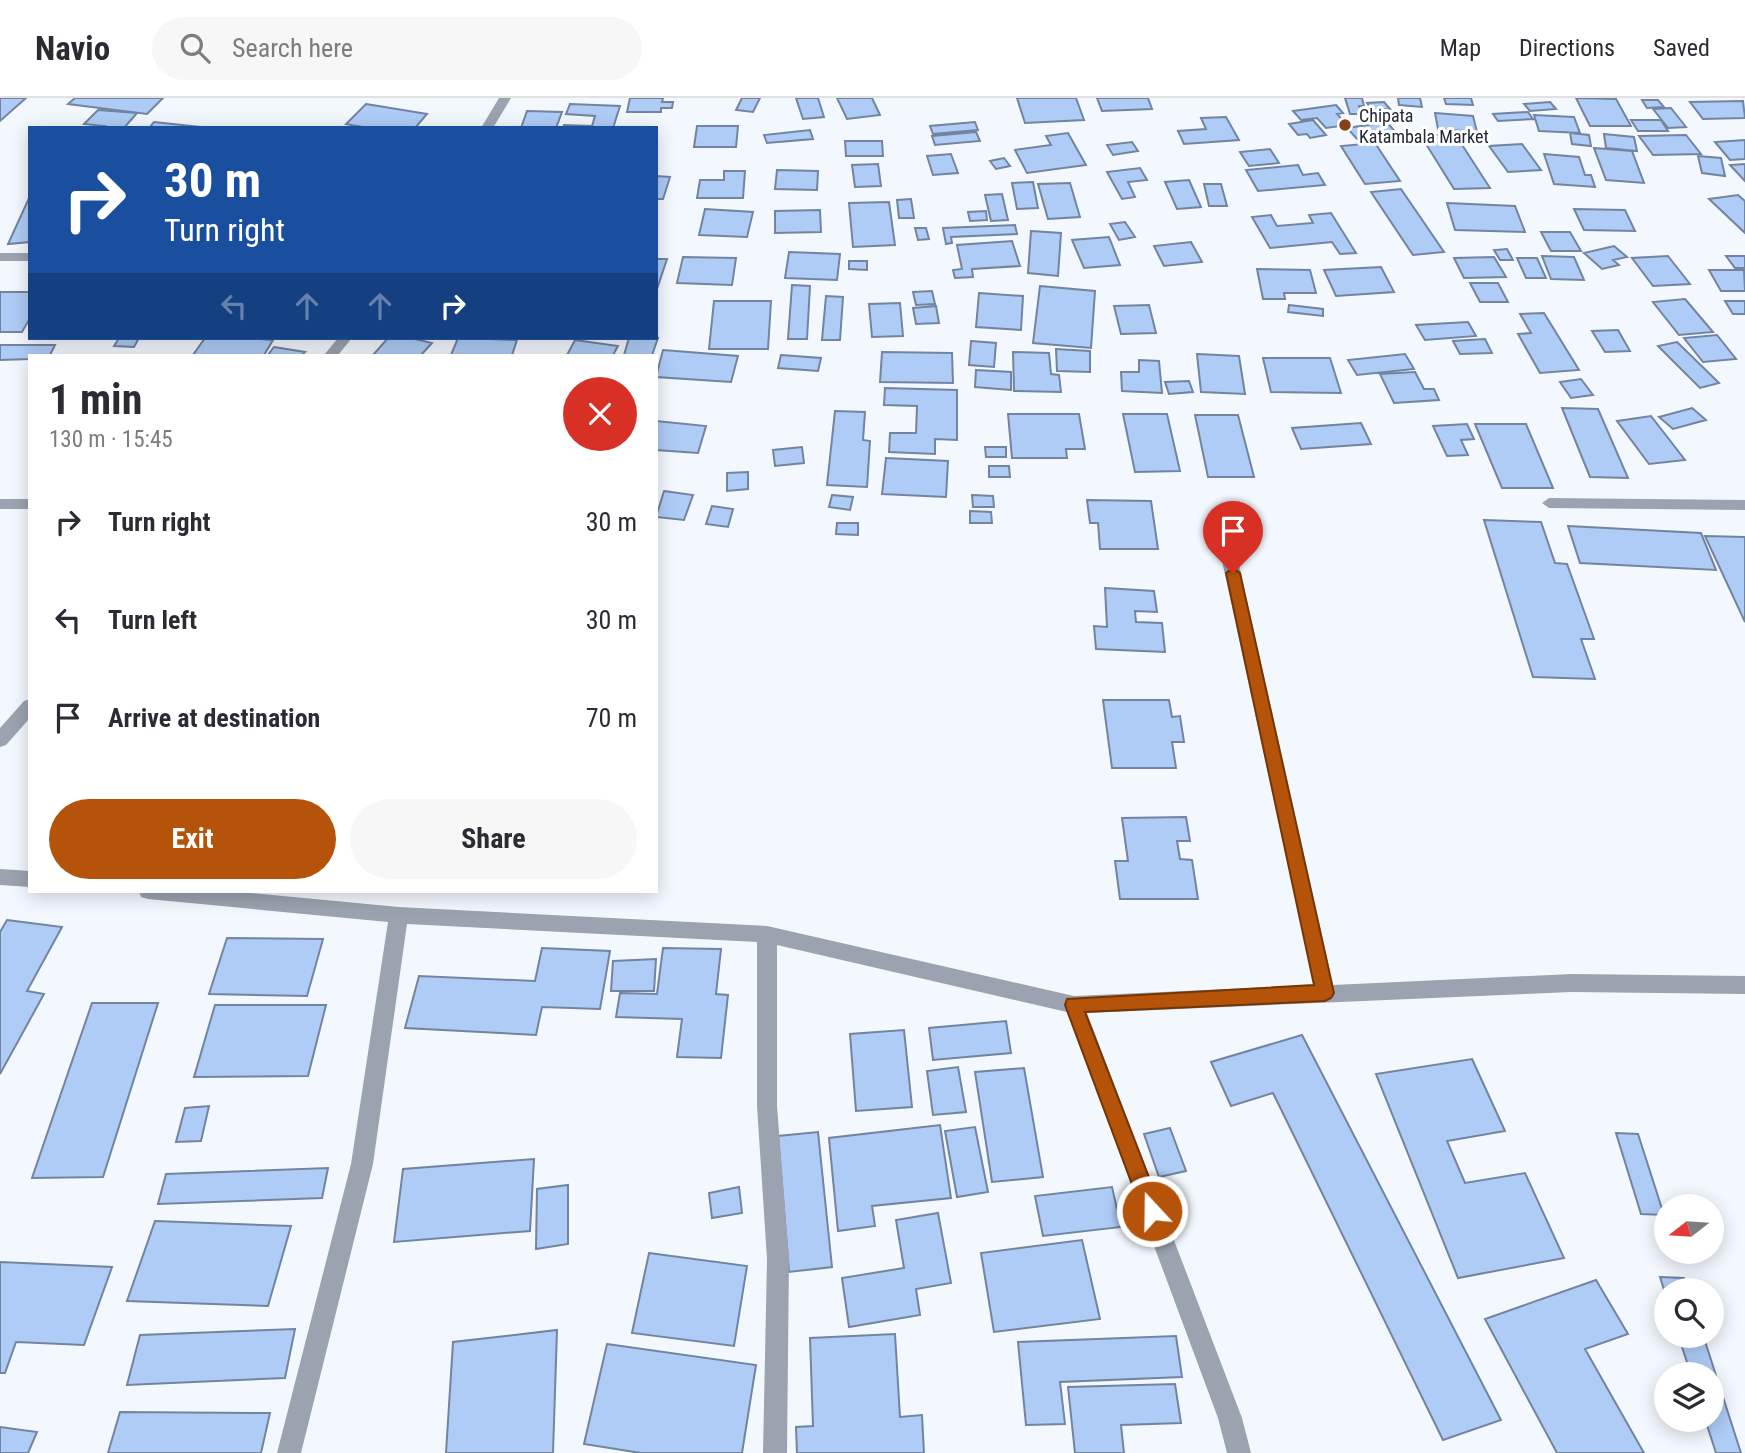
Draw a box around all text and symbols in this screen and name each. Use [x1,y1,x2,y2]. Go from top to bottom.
search box [152,17,642,80]
text: Navio [35,29,110,68]
icon: search [176,29,214,67]
text: Search here [232,33,353,63]
text: Map [1440,34,1481,62]
text: Directions [1519,34,1615,62]
text: Saved [1653,34,1710,62]
place label: Chipata Katambala Market [1359,105,1489,147]
marker: Chipata Katambala Market [1337,117,1353,133]
text: 30 m [164,152,261,209]
icon: right [49,154,140,245]
text: Turn right [164,211,285,249]
icon: left [215,287,253,325]
icon: ahead [288,287,326,325]
icon: ahead [361,287,399,325]
icon: right [434,287,472,325]
text: 1 min [49,375,142,424]
button: close [563,377,637,451]
text: 130 m · 15:45 [49,426,173,453]
pin [1203,501,1263,573]
icon: right [49,503,87,541]
text: Turn right [108,507,210,537]
text: 30 m [586,507,637,537]
icon: arrive [1214,512,1252,550]
icon: left [49,601,87,639]
text: Turn left [108,605,197,635]
text: 30 m [586,605,637,635]
icon: arrive [49,699,87,737]
text: Arrive at destination [108,703,320,733]
text: 70 m [586,703,637,733]
button: Exit [49,799,336,879]
button: Share [350,799,637,879]
position arrow [1115,1174,1189,1248]
north arrow [1654,1194,1724,1264]
map controls [1654,1194,1724,1432]
button: search [1654,1278,1724,1348]
button: layers [1654,1362,1724,1432]

